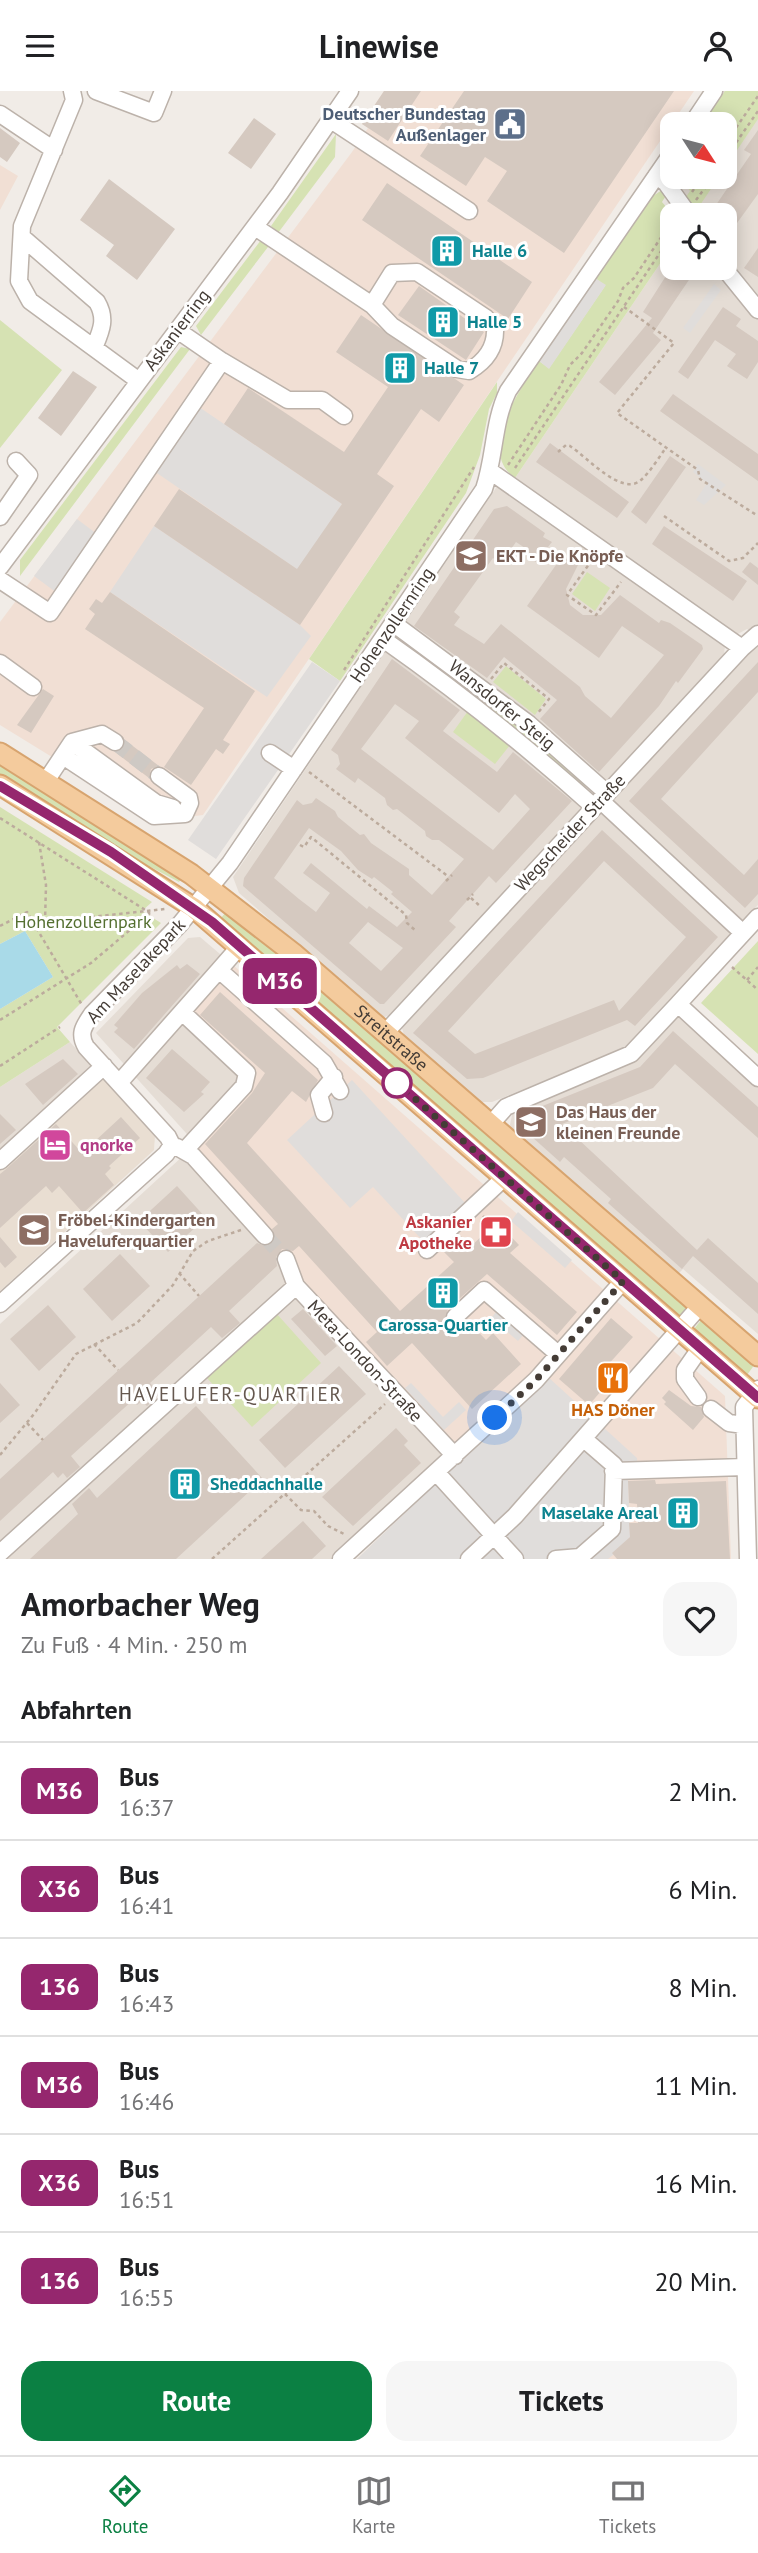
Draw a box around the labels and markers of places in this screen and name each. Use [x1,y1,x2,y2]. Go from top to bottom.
place label: Deutscher Bundestag Außenlager [323,102,487,146]
public building icon: Deutscher Bundestag Außenlager [491,105,529,143]
building icon: Halle 6 [428,232,466,270]
place label: Halle 6 [472,239,527,262]
building icon: Halle 5 [424,303,462,341]
place label: Halle 5 [467,310,522,333]
building icon: Halle 7 [381,349,419,387]
place label: Halle 7 [424,356,479,379]
school or university icon: EKT - Die Knöpfe [452,537,490,575]
place label: EKT - Die Knöpfe [496,544,623,567]
unlabelled marker [382,1068,412,1098]
place label: Das Haus der kleinen Freunde [556,1100,680,1144]
school or university icon: Das Haus der kleinen Freunde [512,1103,550,1141]
hotel icon: qnorke [36,1126,74,1164]
place label: qnorke [80,1133,133,1156]
place label: Fröbel-Kindergarten Haveluferquartier [58,1208,215,1252]
place label: Askanier Apotheke [399,1210,473,1254]
school or university icon: Fröbel-Kindergarten Haveluferquartier [15,1211,53,1249]
pharmacy icon: Askanier Apotheke [477,1213,515,1251]
building icon: Carossa-Quartier [424,1274,462,1312]
place label: Carossa-Quartier [378,1313,508,1336]
restaurant icon: HAS Döner [594,1359,632,1397]
place label: HAS Döner [571,1398,655,1421]
building icon: Sheddachhalle [166,1465,204,1503]
place label: Sheddachhalle [210,1472,323,1495]
building icon: Maselake Areal [664,1494,702,1532]
place label: Maselake Areal [542,1501,659,1524]

